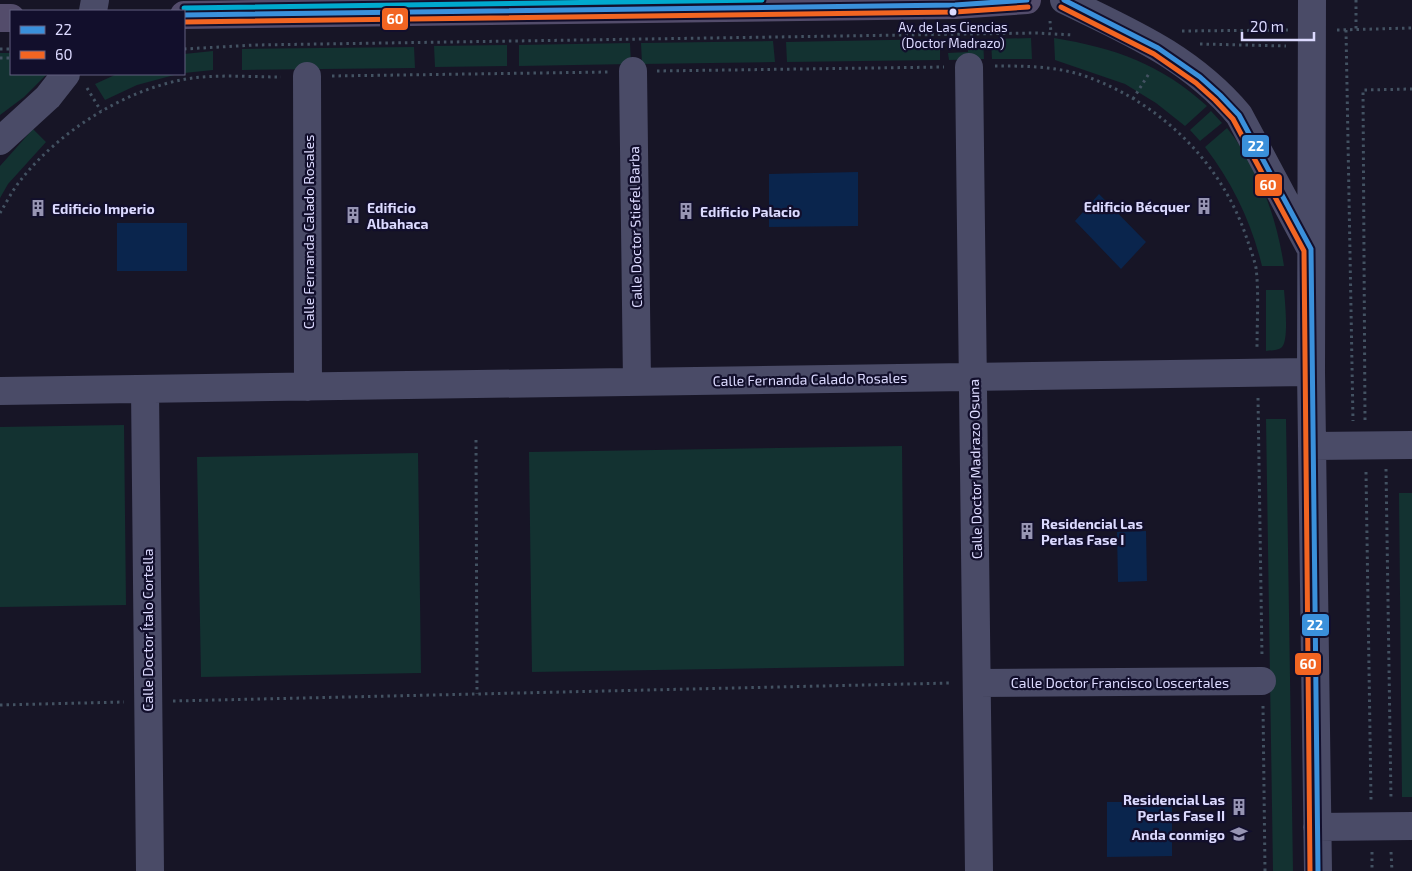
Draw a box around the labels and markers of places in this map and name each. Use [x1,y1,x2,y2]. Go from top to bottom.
marker: Av. de Las Ciencias (Doctor Madrazo) [948,7,958,17]
place label: Av. de Las Ciencias (Doctor Madrazo) [898,19,1008,51]
building icon: Edificio Bécquer [1194,196,1214,216]
building icon: Edificio Imperio [28,198,48,218]
place label: Edificio Bécquer [1084,198,1190,215]
place label: Edificio Albahaca [367,199,429,232]
place label: Edificio Imperio [52,200,155,217]
building icon: Edificio Palacio [676,201,696,221]
place label: Edificio Palacio [700,203,800,220]
building icon: Edificio Albahaca [343,205,363,225]
place label: Residencial Las Perlas Fase I [1041,515,1143,548]
building icon: Residencial Las Perlas Fase I [1017,521,1037,541]
place label: Residencial Las Perlas Fase II [1123,791,1225,824]
building icon: Residencial Las Perlas Fase II [1229,797,1249,817]
school or university icon: Anda conmigo [1229,824,1249,844]
place label: Anda conmigo [1132,826,1225,843]

